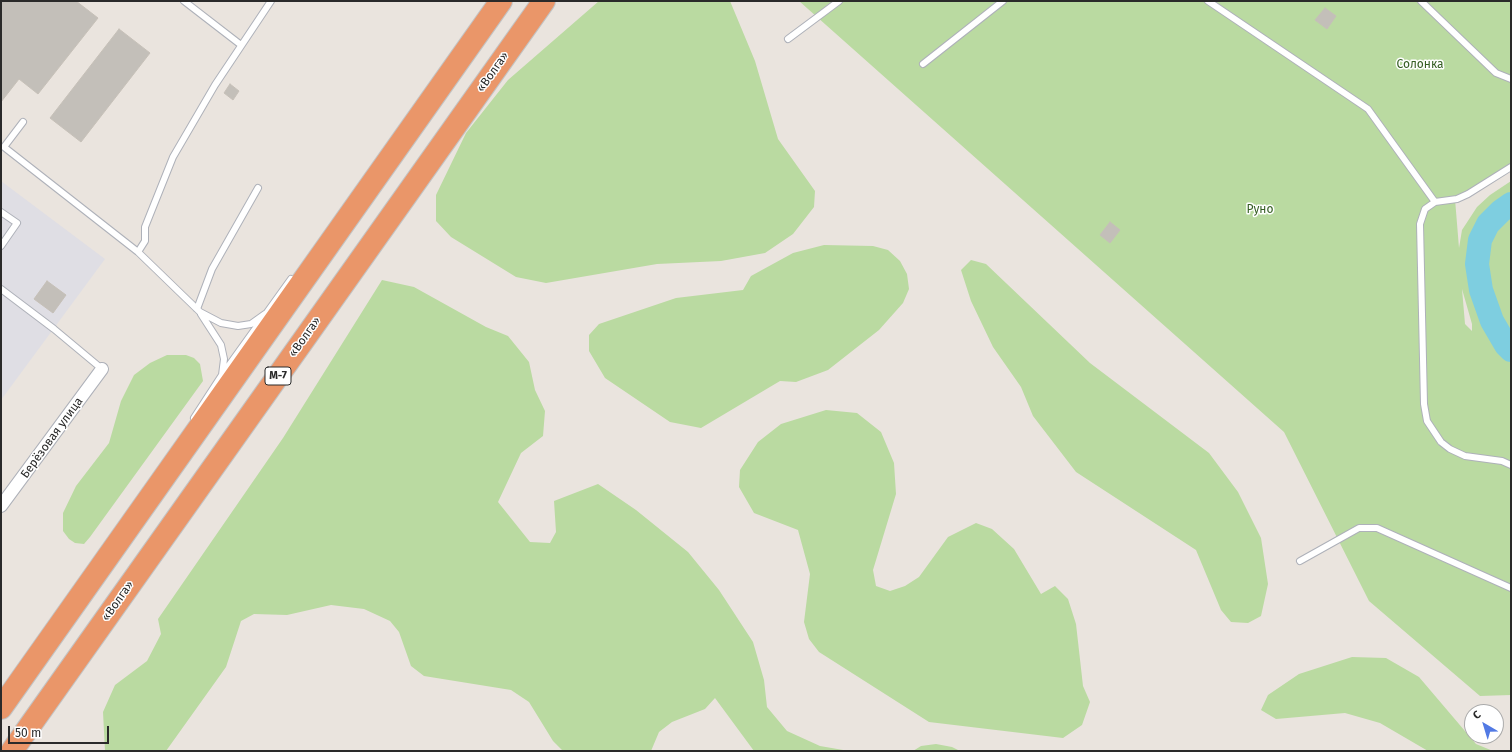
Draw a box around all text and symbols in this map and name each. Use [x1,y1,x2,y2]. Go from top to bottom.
street label: «Волга» [474,49,512,95]
park label: Солонка [1397,58,1443,72]
park label: Руно [1247,203,1273,217]
street label: «Волга» [286,314,324,360]
road number: М-7 [265,367,291,385]
street label: Берёзовая улица [18,395,86,481]
street label: «Волга» [99,578,137,624]
north arrow [1464,704,1504,744]
text: С [1470,708,1483,722]
scale bar [10,718,111,744]
text: 50 m [15,726,41,740]

